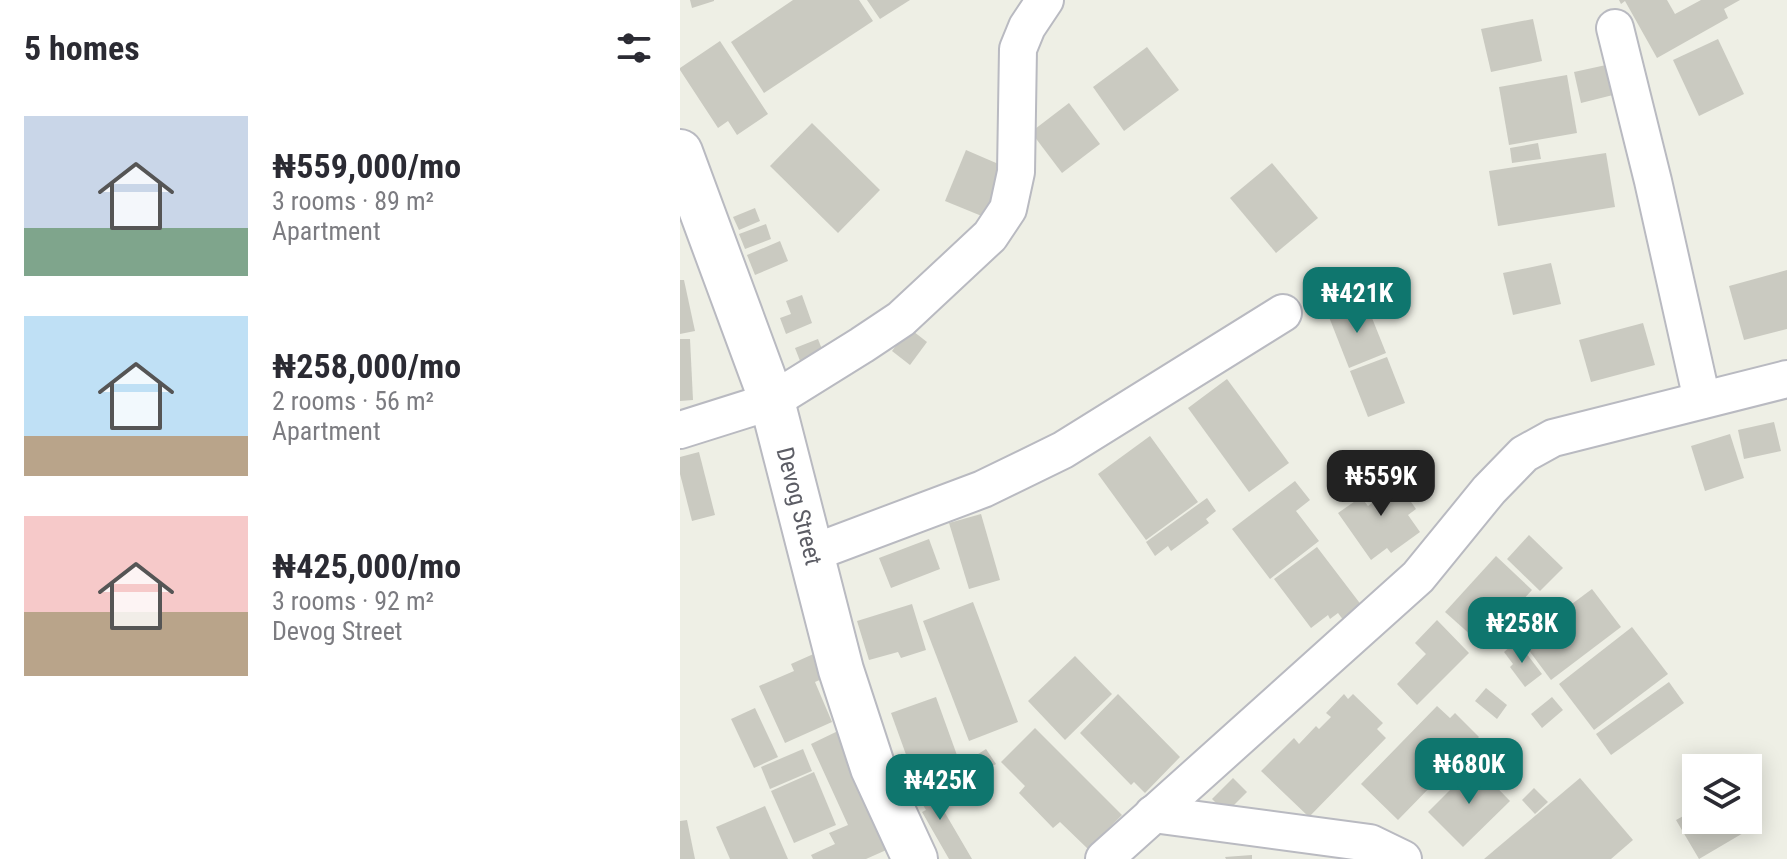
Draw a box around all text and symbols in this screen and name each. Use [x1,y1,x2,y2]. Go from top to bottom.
icon: filters [612,26,656,70]
text: 5 homes [24,28,140,68]
text: ₦559,000/mo [272,146,461,186]
icon: home [88,148,184,244]
text: 3 rooms · 89 m² [272,186,434,216]
text: Apartment [272,216,381,246]
pin: ₦421K [1301,267,1413,335]
text: ₦421K [1321,278,1393,308]
text: ₦258,000/mo [272,346,461,386]
icon: home [88,348,184,444]
text: 2 rooms · 56 m² [272,386,434,416]
text: Apartment [272,416,381,446]
street label: Devog Street [770,444,828,568]
pin: ₦559K [1325,450,1437,518]
text: ₦559K [1345,461,1417,491]
text: ₦425,000/mo [272,546,461,586]
icon: home [88,548,184,644]
text: 3 rooms · 92 m² [272,586,434,616]
pin: ₦258K [1466,597,1578,665]
text: ₦258K [1486,608,1558,638]
text: Devog Street [272,616,403,646]
pin: ₦680K [1413,738,1525,806]
text: ₦680K [1433,749,1505,779]
pin: ₦425K [884,754,996,822]
map controls [1682,754,1762,834]
button: layers [1682,754,1762,834]
text: ₦425K [904,765,976,795]

